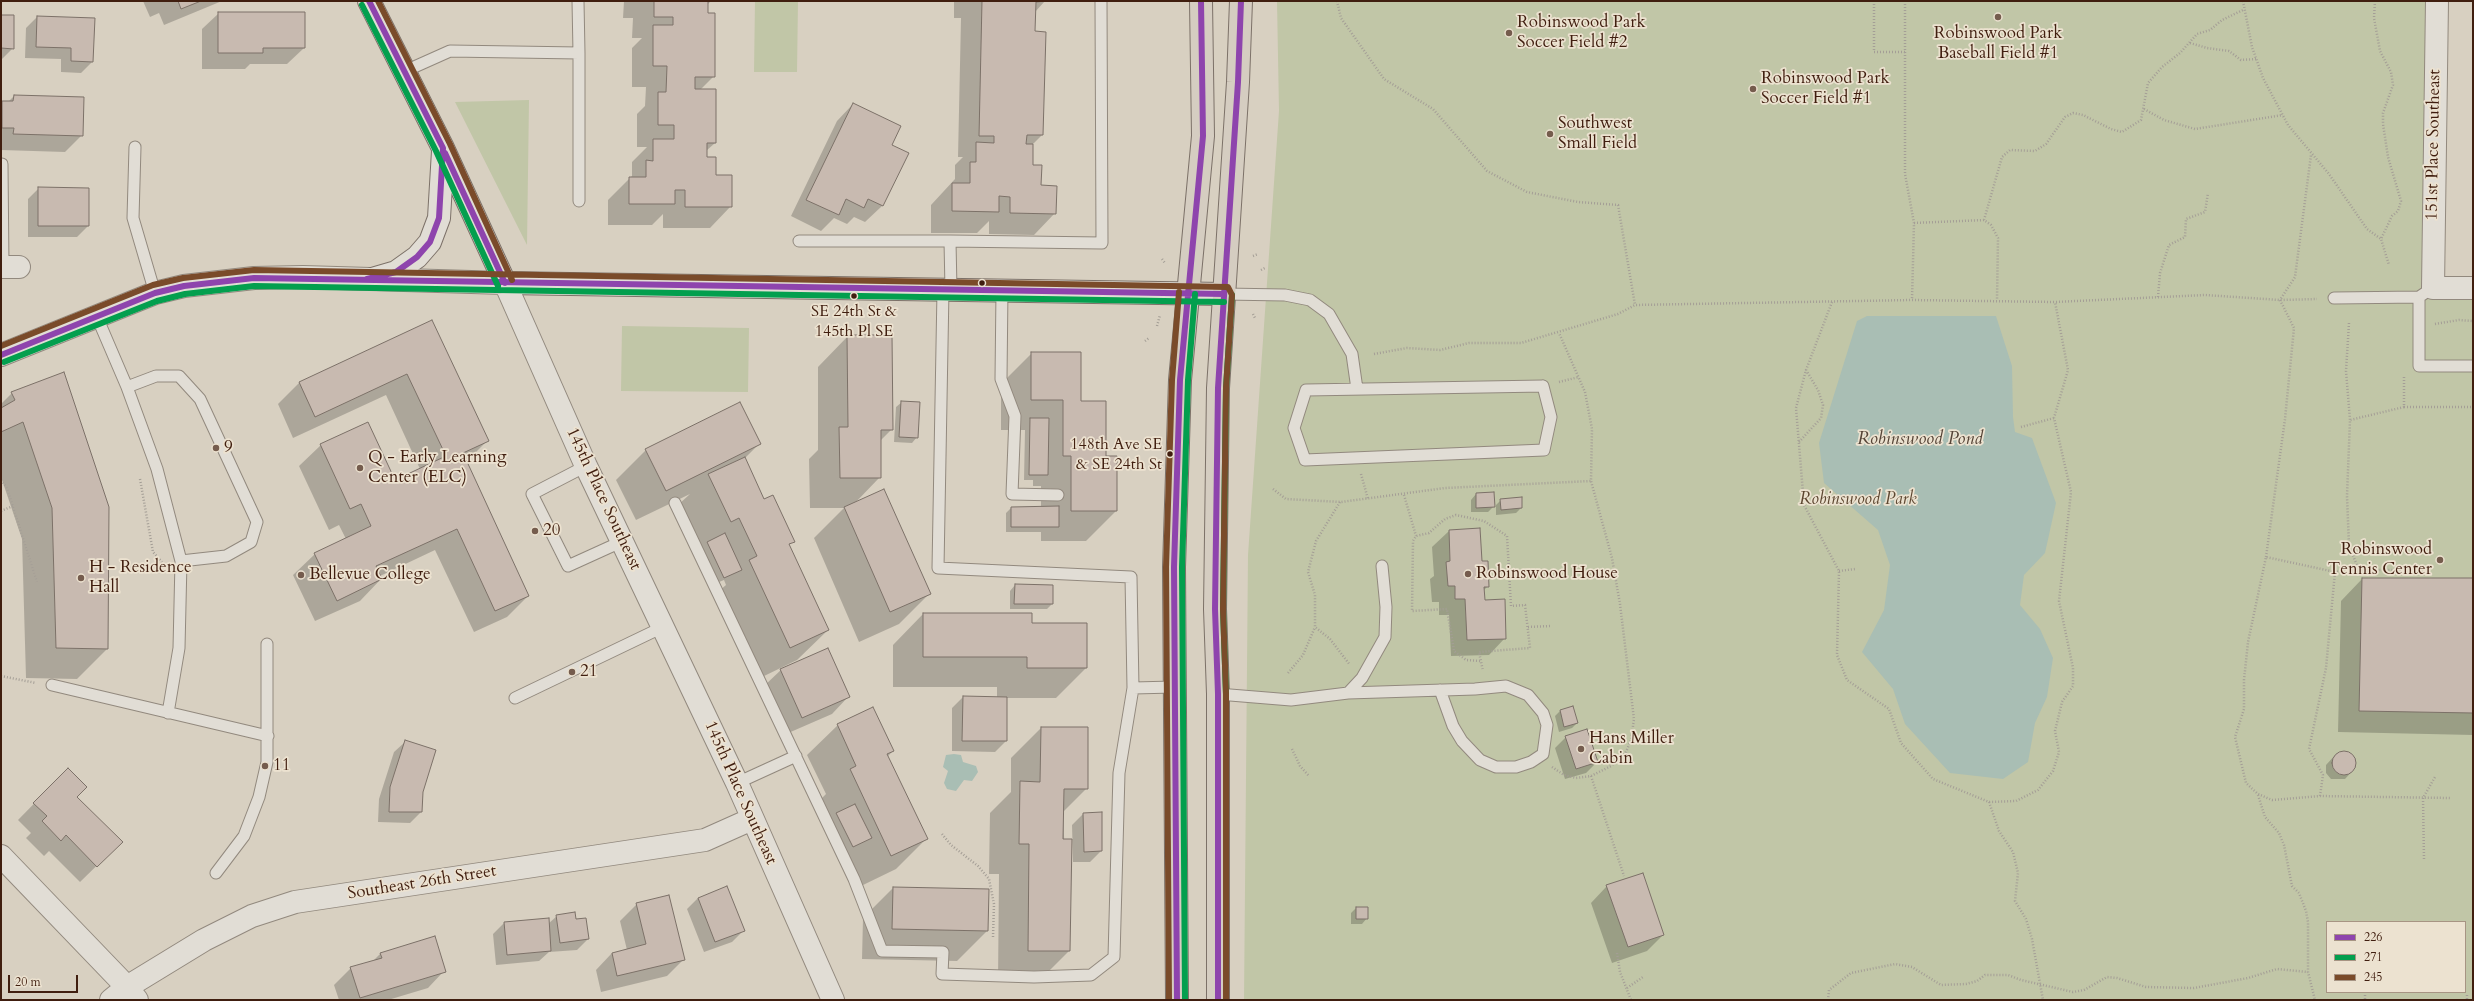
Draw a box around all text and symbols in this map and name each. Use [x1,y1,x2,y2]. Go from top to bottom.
marker: Robinswood Park Baseball Field #1 [1993,12,2003,22]
place label: Robinswood Park Soccer Field #2 [1517,13,1646,53]
place label: Robinswood Park Baseball Field #1 [1934,24,2062,64]
marker: Robinswood Park Soccer Field #2 [1504,28,1514,38]
place label: Robinswood Park Soccer Field #1 [1761,69,1890,109]
street label: 151st Place Southeast [2422,69,2446,221]
marker: Robinswood Park Soccer Field #1 [1748,84,1758,94]
place label: Southwest Small Field [1558,114,1637,154]
marker: Southwest Small Field [1545,129,1555,139]
unlabelled marker [977,278,987,288]
marker: SE 24th St & 145th Pl SE [849,291,859,301]
place label: SE 24th St & 145th Pl SE [811,302,897,340]
street label: 145th Place Southeast [561,424,645,574]
water label: Robinswood Pond [1857,429,1983,451]
place label: 148th Ave SE & SE 24th St [1070,435,1162,473]
place label: 9 [224,438,233,458]
marker: 9 [211,443,221,453]
place label: Q - Early Learning Center (ELC) [368,448,506,488]
marker: 148th Ave SE & SE 24th St [1165,449,1175,459]
marker: Q - Early Learning Center (ELC) [355,463,365,473]
park label: Robinswood Park [1799,490,1917,510]
place label: 20 [543,521,560,541]
marker: 20 [530,526,540,536]
place label: Robinswood Tennis Center [2328,540,2432,580]
marker: Robinswood Tennis Center [2435,555,2445,565]
place label: H - Residence Hall [89,558,192,598]
place label: Robinswood House [1476,564,1618,584]
place label: Bellevue College [309,565,431,585]
marker: Robinswood House [1463,569,1473,579]
marker: Bellevue College [296,570,306,580]
marker: H - Residence Hall [76,573,86,583]
place label: 21 [580,662,597,682]
marker: 21 [567,667,577,677]
street label: 145th Place Southeast [699,718,781,868]
place label: Hans Miller Cabin [1589,729,1674,769]
marker: Hans Miller Cabin [1576,744,1586,754]
place label: 11 [273,756,290,776]
marker: 11 [260,761,270,771]
street label: Southeast 26th Street [346,861,498,905]
legend [2326,921,2466,993]
text: 226 [2364,929,2382,945]
text: 271 [2364,949,2382,965]
scale bar [10,967,80,993]
text: 245 [2364,969,2382,985]
text: 20 m [15,974,41,990]

